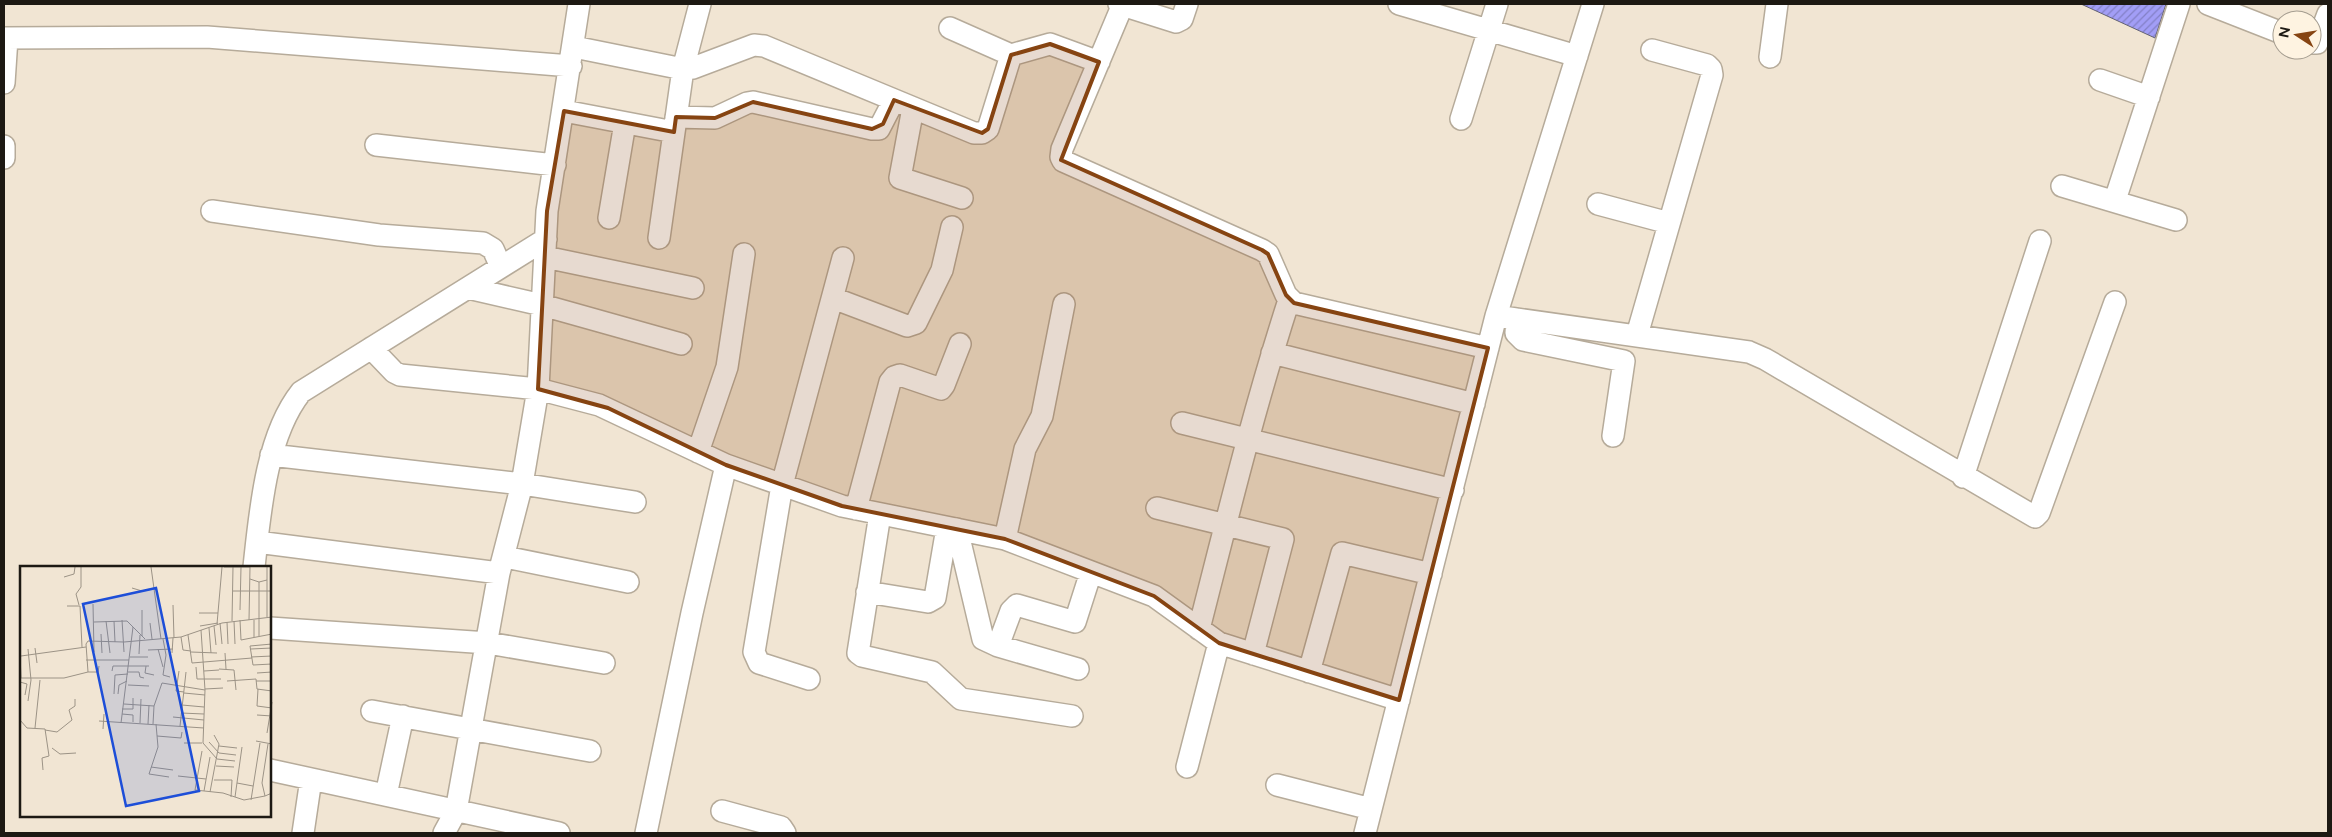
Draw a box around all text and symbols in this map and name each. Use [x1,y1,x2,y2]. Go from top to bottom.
north arrow [2272,10,2322,60]
text: N [2275,25,2294,39]
inset map [20,566,271,817]

